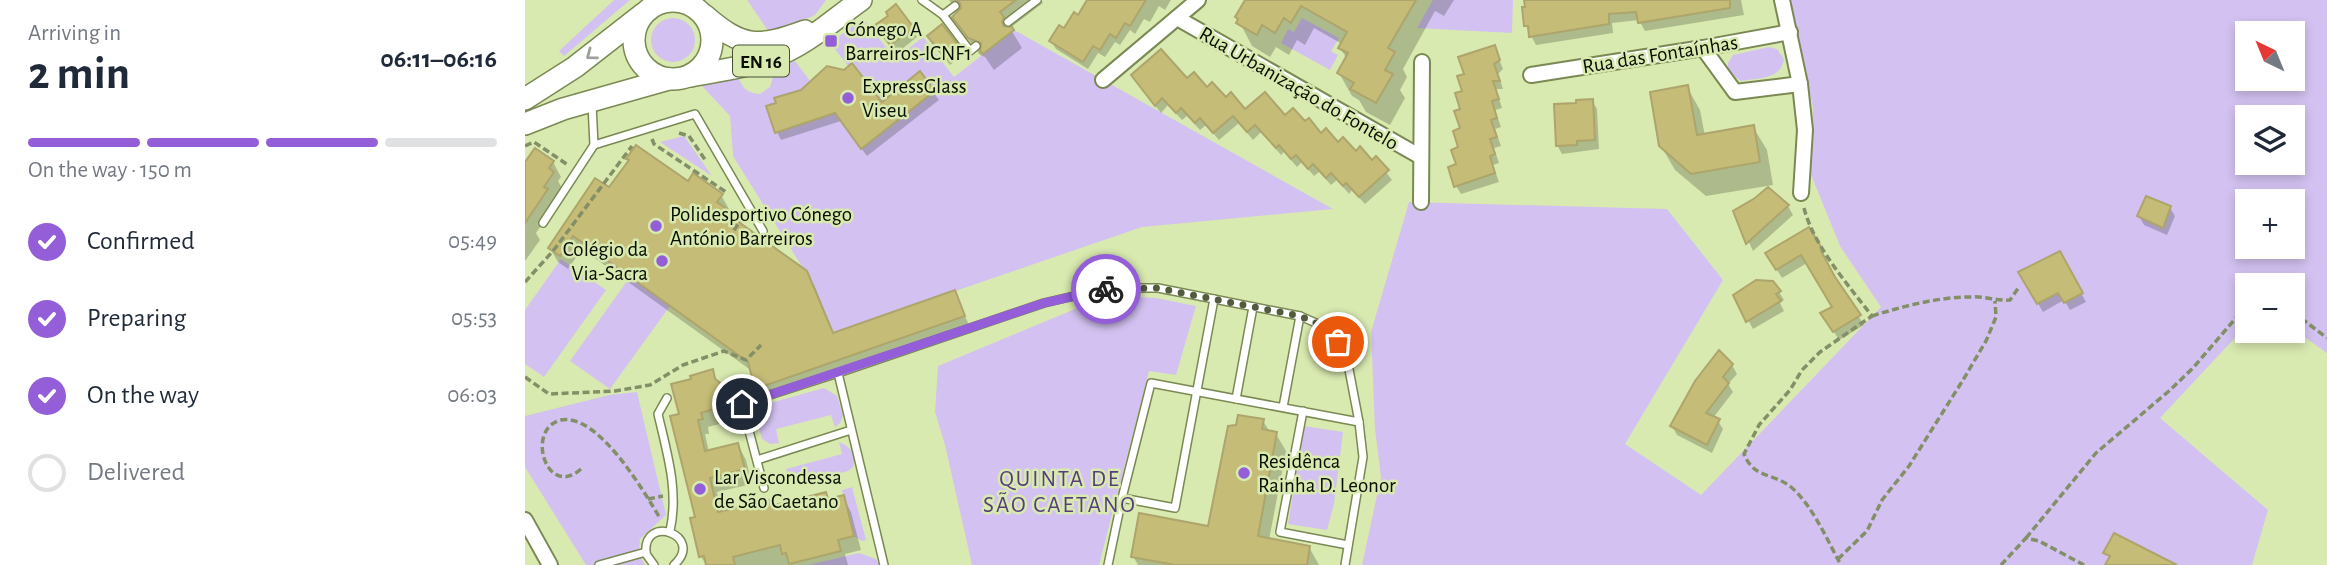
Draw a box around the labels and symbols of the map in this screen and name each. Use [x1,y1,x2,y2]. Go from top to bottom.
place label: Cónego A Barreiros-ICNF1 [845,19,972,64]
north arrow [2235,21,2305,91]
street label: Rua Urbanização do Fontelo [1196,23,1402,154]
street label: Rua das Fontaínhas [1581,32,1739,77]
marker: Cónego A Barreiros-ICNF1 [823,33,839,49]
road number: EN 16 [733,45,789,76]
one-way arrow [586,47,598,59]
place label: ExpressGlass Viseu [862,76,967,121]
marker: ExpressGlass Viseu [840,90,856,106]
place label: Polidesportivo Cónego António Barreiros [670,204,852,249]
marker: Polidesportivo Cónego António Barreiros [648,218,664,234]
place label: Colégio da Via-Sacra [563,239,648,284]
marker: Colégio da Via-Sacra [654,253,670,269]
courier [1071,254,1141,324]
pin [1308,312,1368,372]
pin [712,374,772,434]
place label: Residênca Rainha D. Leonor [1258,451,1396,496]
marker: Residênca Rainha D. Leonor [1236,465,1252,481]
place label: Lar Viscondessa de São Caetano [714,467,842,512]
district label: QUINTA DE SÃO CAETANO [983,468,1137,517]
marker: Lar Viscondessa de São Caetano [692,481,708,497]

